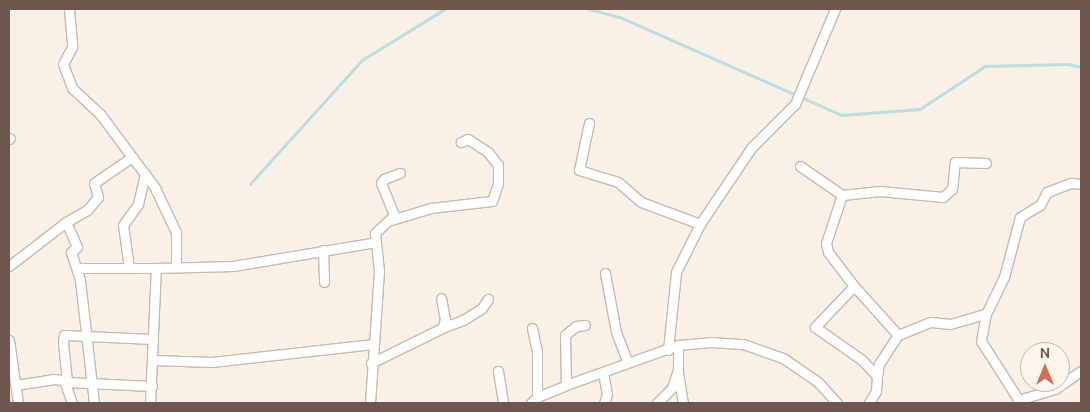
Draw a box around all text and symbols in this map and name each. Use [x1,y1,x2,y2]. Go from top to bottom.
north arrow [1020,342,1070,392]
text: N [1040,345,1050,361]

